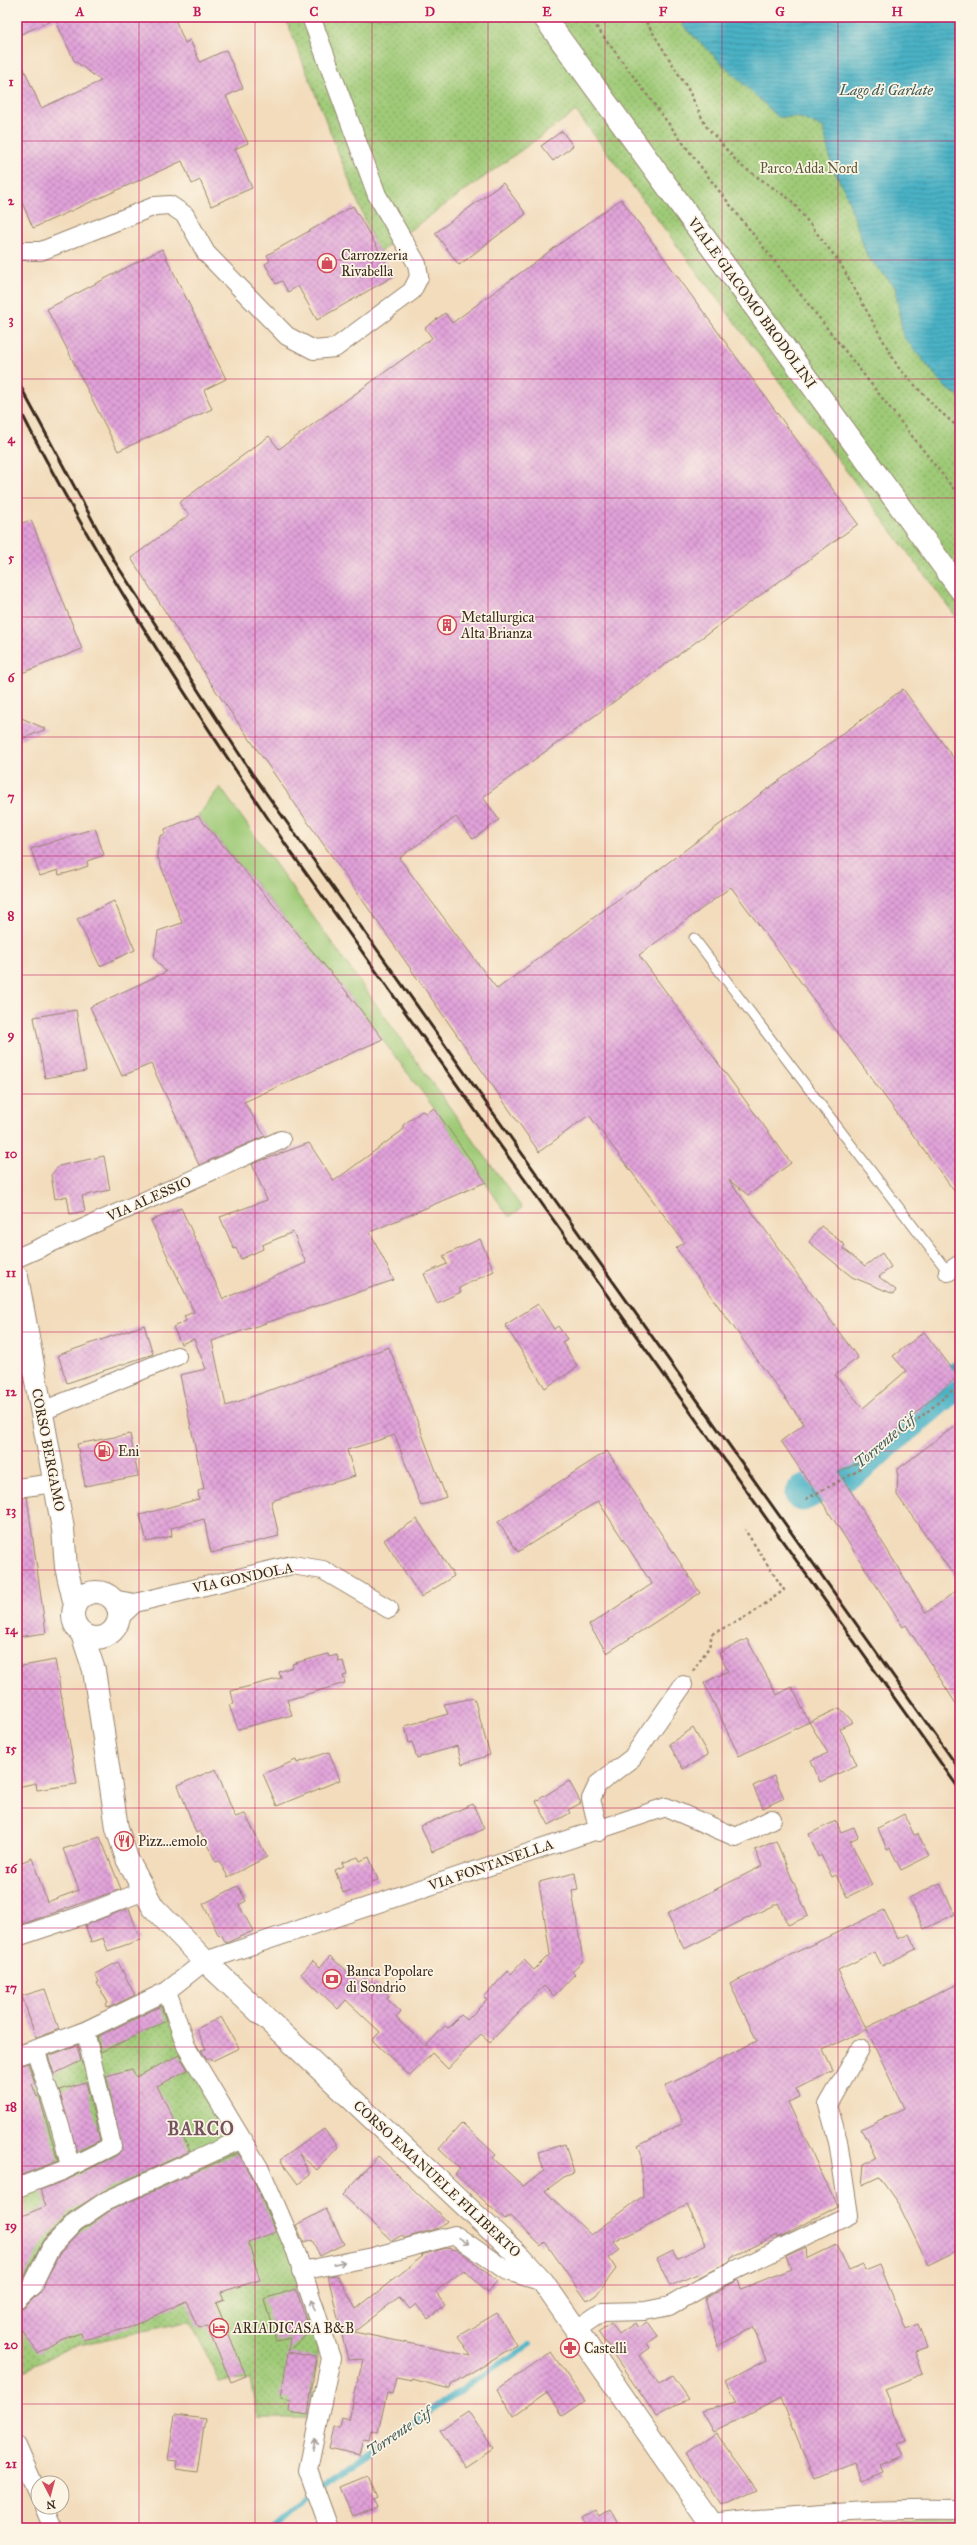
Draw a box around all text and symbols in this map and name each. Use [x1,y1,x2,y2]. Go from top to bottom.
text: A [75,4,85,20]
text: B [193,4,202,20]
text: C [310,4,319,20]
text: D [425,4,435,20]
text: E [542,4,552,20]
text: F [659,4,668,20]
text: G [775,4,785,20]
text: H [891,4,903,20]
text: 1 [8,74,14,90]
water label: Lago di Garlate [838,81,933,99]
park label: Parco Adda Nord [760,160,858,177]
text: 2 [8,193,15,209]
street label: VIALE GIACOMO BRODOLINI [684,213,820,392]
place label: Carrozzeria Rivabella [341,247,408,280]
shop icon: Carrozzeria Rivabella [316,252,338,274]
text: 3 [8,312,14,328]
text: 4 [7,431,15,447]
text: 5 [8,550,15,566]
place label: Metallurgica Alta Brianza [460,609,534,642]
building icon: Metallurgica Alta Brianza [436,614,458,636]
text: 6 [8,670,16,686]
text: 7 [8,789,15,805]
text: 8 [8,908,15,924]
text: 9 [8,1027,15,1043]
text: 10 [5,1146,18,1162]
street label: VIA ALESSIO [103,1173,194,1226]
text: 11 [6,1265,16,1281]
text: 12 [5,1384,17,1400]
street label: CORSO BERGAMO [28,1387,68,1513]
water label: Torrente Cif [851,1408,922,1472]
fuel station icon: Eni [93,1440,115,1462]
place label: Eni [118,1443,140,1460]
text: 13 [6,1503,16,1519]
street label: VIA GONDOLA [190,1559,295,1597]
text: 14 [5,1622,18,1638]
text: 15 [5,1741,17,1757]
restaurant icon: Pizz...emolo [113,1830,135,1852]
place label: Pizz...emolo [138,1833,207,1850]
street label: VIA FONTANELLA [425,1835,556,1895]
text: 16 [5,1861,18,1877]
place label: Banca Popolare di Sondrio [346,1963,433,1996]
bank icon: Banca Popolare di Sondrio [321,1968,343,1990]
text: 17 [5,1980,17,1996]
street label: CORSO EMANUELE FILIBERTO [350,2097,524,2261]
text: 18 [5,2099,17,2115]
district label: BARCO [167,2118,235,2140]
text: 19 [5,2218,17,2234]
one-way arrow [458,2237,469,2245]
one-way arrow [332,2259,345,2267]
one-way arrow [309,2299,316,2312]
hotel icon: ARIADICASA B&B [208,2317,230,2339]
place label: ARIADICASA B&B [232,2320,354,2337]
text: 20 [4,2337,18,2353]
pharmacy icon: Castelli [559,2337,581,2359]
place label: Castelli [584,2340,627,2357]
water label: Torrente Cif [363,2402,438,2460]
one-way arrow [310,2438,318,2451]
text: 21 [5,2456,17,2472]
north arrow [30,2475,70,2515]
text: N [45,2497,56,2511]

